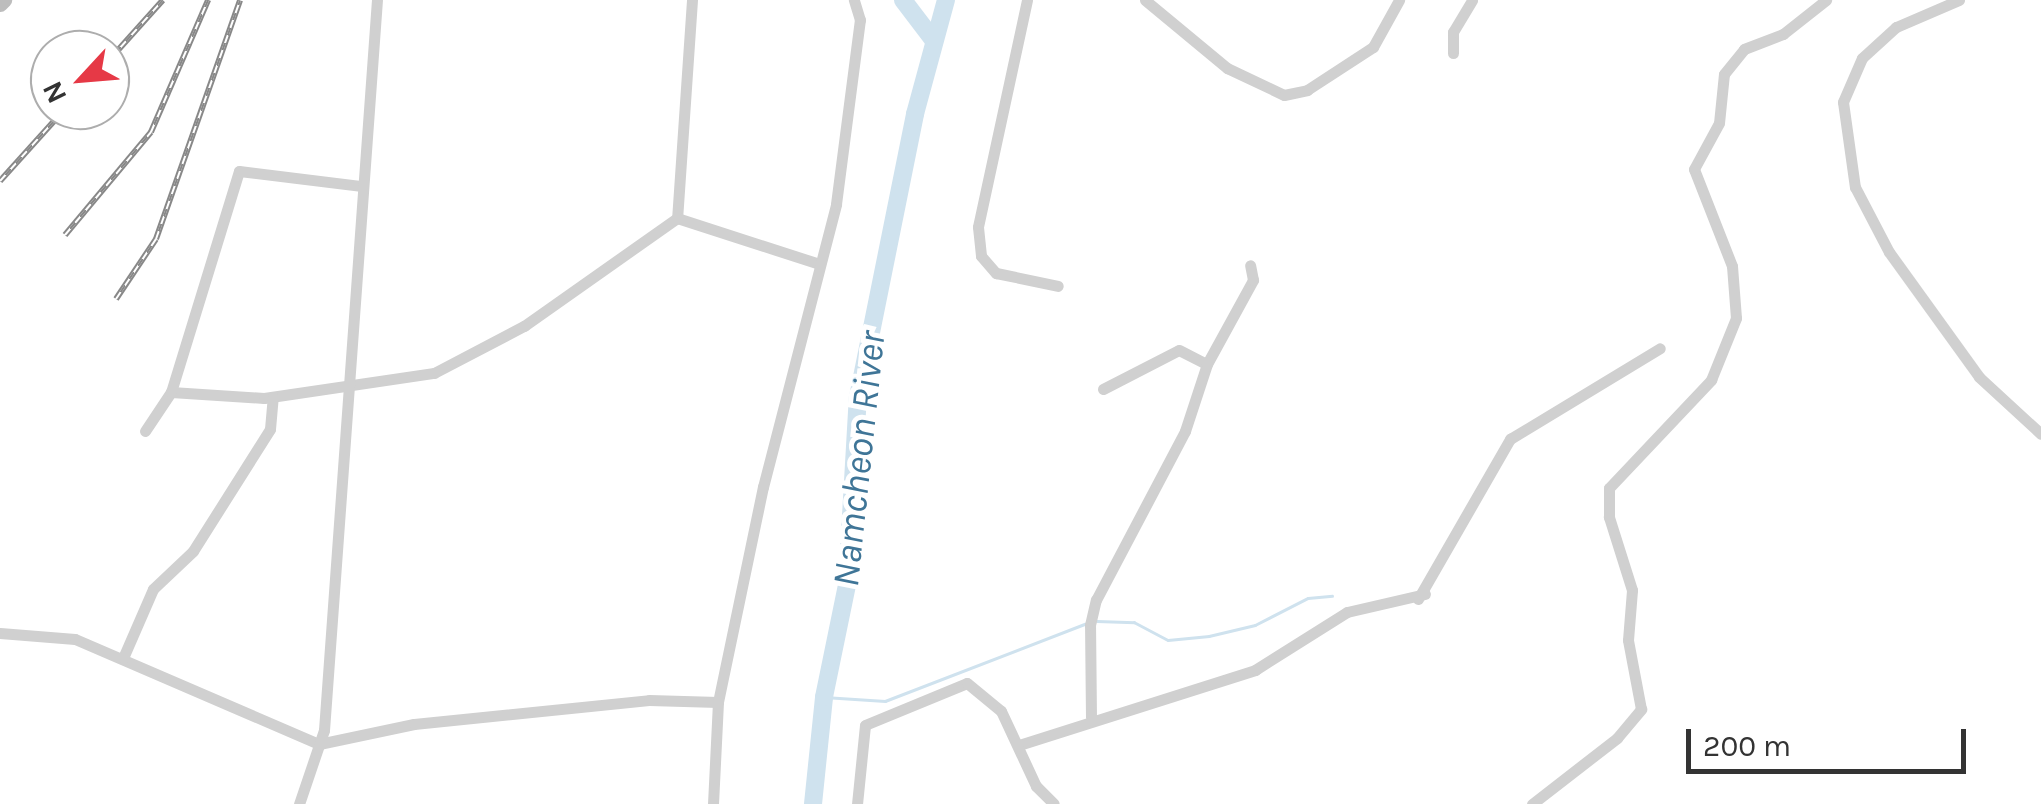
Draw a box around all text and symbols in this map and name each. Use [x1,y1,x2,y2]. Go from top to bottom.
north arrow [30,30,130,130]
text: N [35,76,74,109]
water label: Namcheon River [823,329,895,589]
scale bar [1691,709,1971,771]
text: 200 m [1703,728,1791,764]

